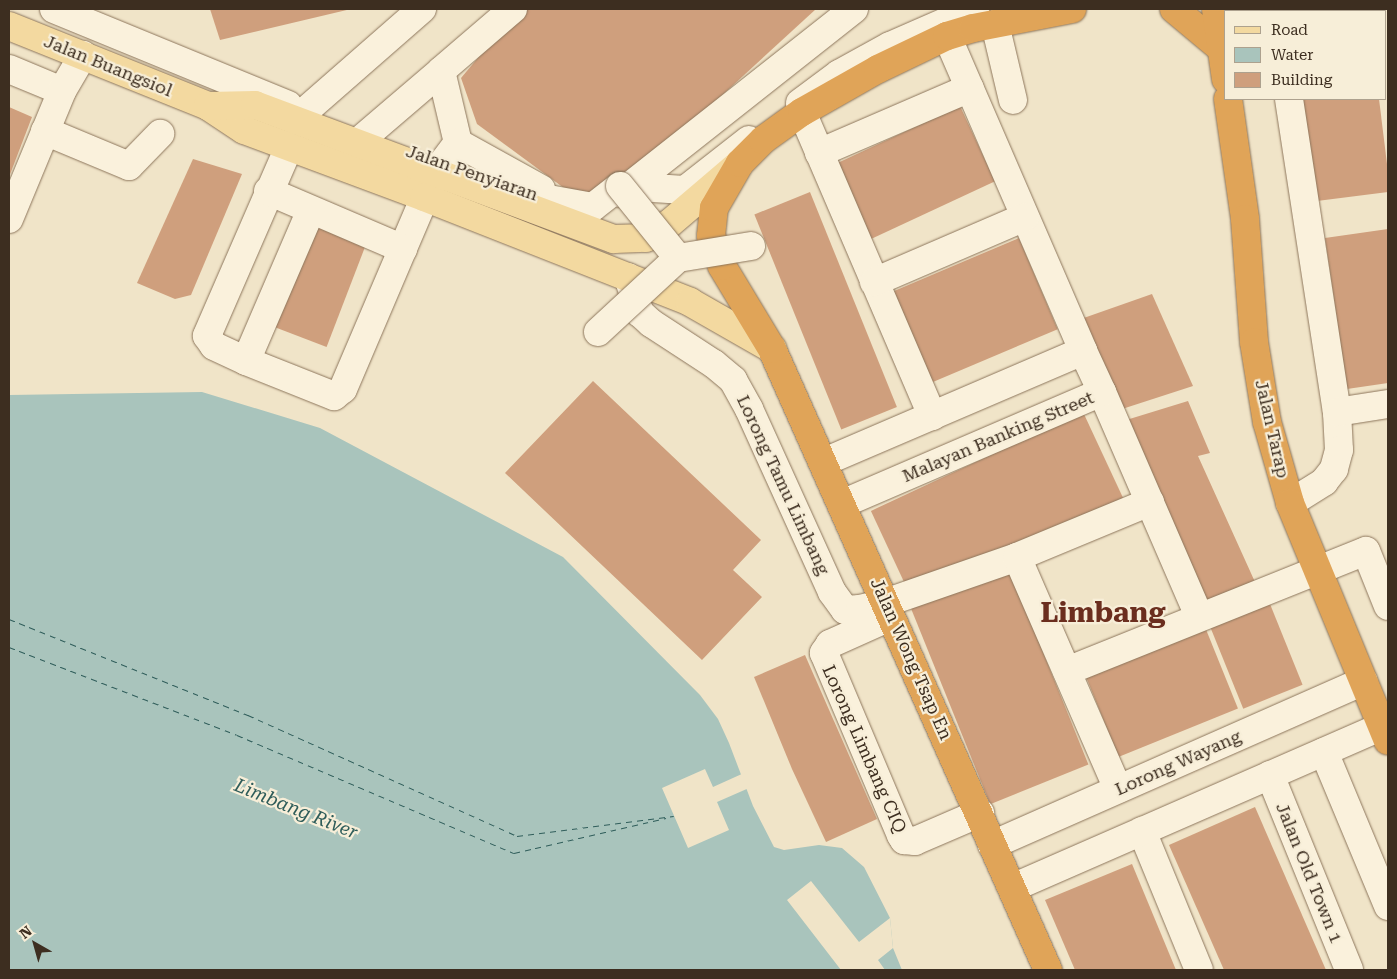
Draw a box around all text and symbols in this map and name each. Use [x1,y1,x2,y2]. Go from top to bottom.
legend [1224,10,1387,100]
text: Road [1271,21,1308,39]
street label: Jalan Buangsiol [41,30,175,102]
text: Water [1271,46,1313,64]
text: Building [1271,71,1332,89]
street label: Jalan Penyiaran [403,140,541,206]
street label: Jalan Tarap [1250,378,1294,480]
street label: Malayan Banking Street [899,387,1097,487]
street label: Lorong Tamu Limbang [732,392,834,578]
street label: Jalan Wong Tsap En [866,575,956,743]
district label: Limbang [1040,596,1166,630]
street label: Lorong Limbang CIQ [817,662,911,836]
street label: Lorong Wayang [1112,726,1244,800]
water label: Limbang River [231,774,361,844]
street label: Jalan Old Town 1 [1271,800,1347,946]
north arrow [10,919,60,969]
text: N [17,923,35,942]

